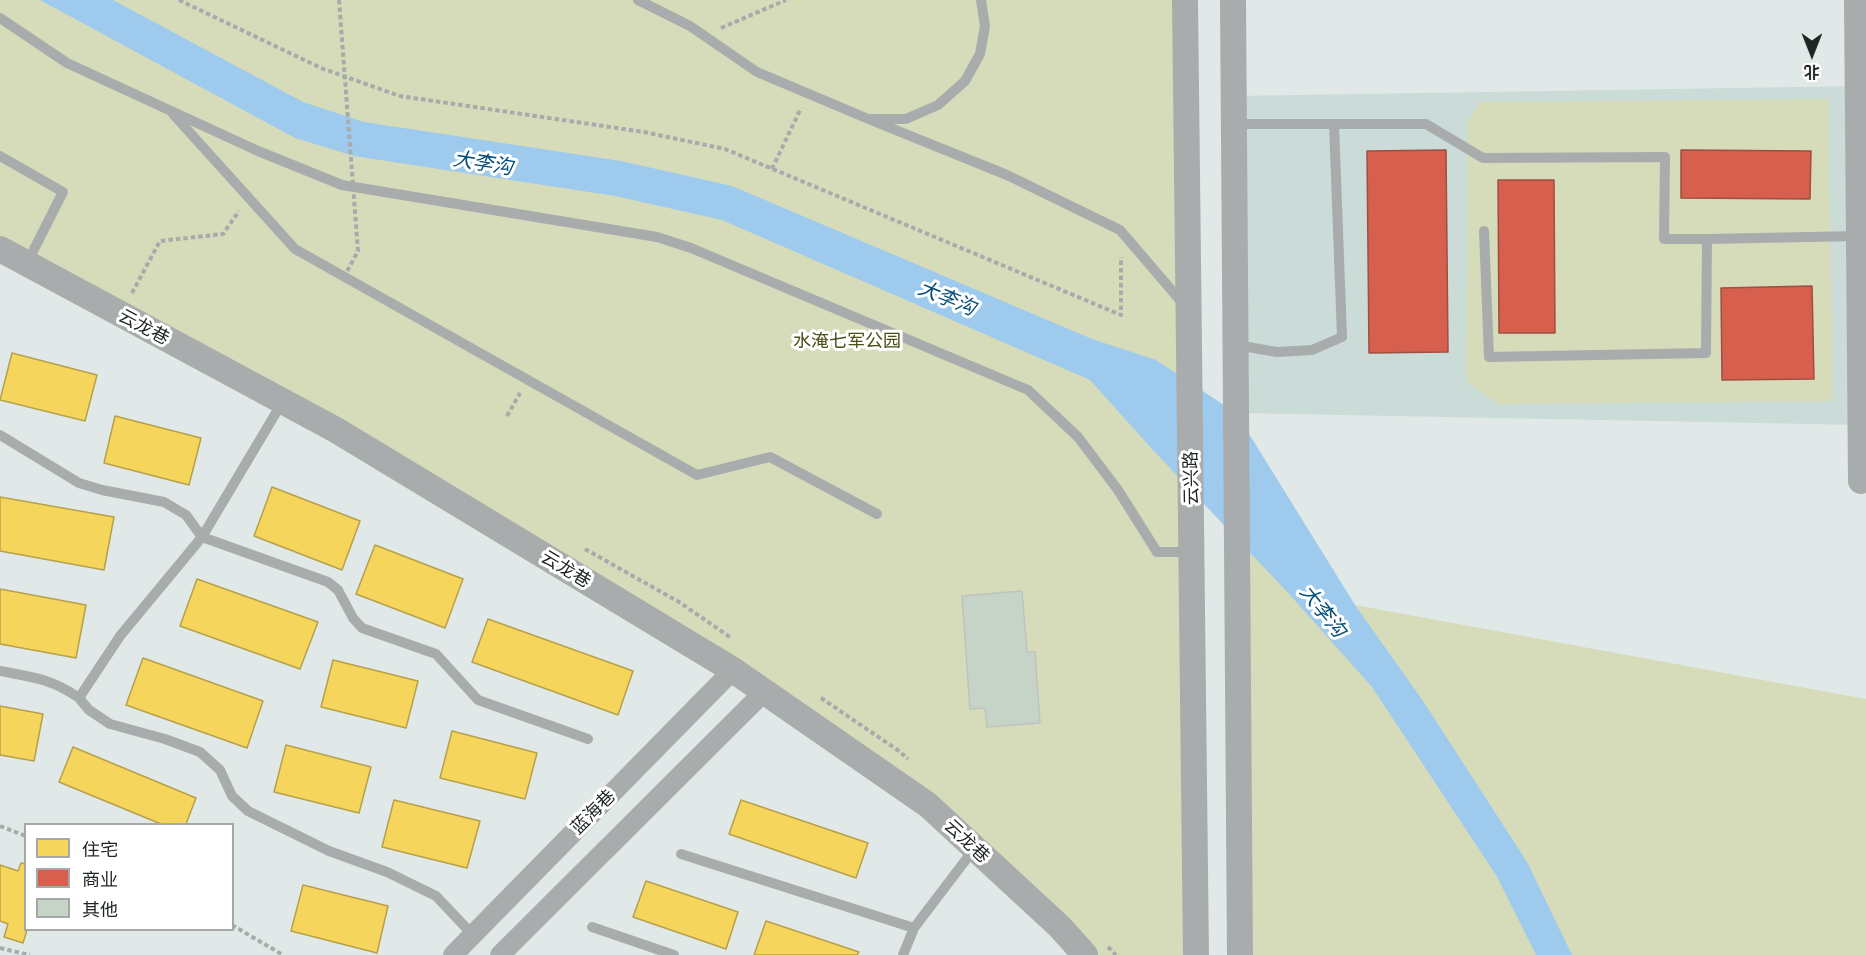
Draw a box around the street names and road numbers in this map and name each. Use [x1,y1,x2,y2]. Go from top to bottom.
street label: 云龙巷 [115,305,173,349]
street label: 云兴路 [1180,451,1202,505]
street label: 云龙巷 [537,546,595,592]
street label: 蓝海巷 [566,785,620,839]
street label: 云龙巷 [940,815,994,867]

